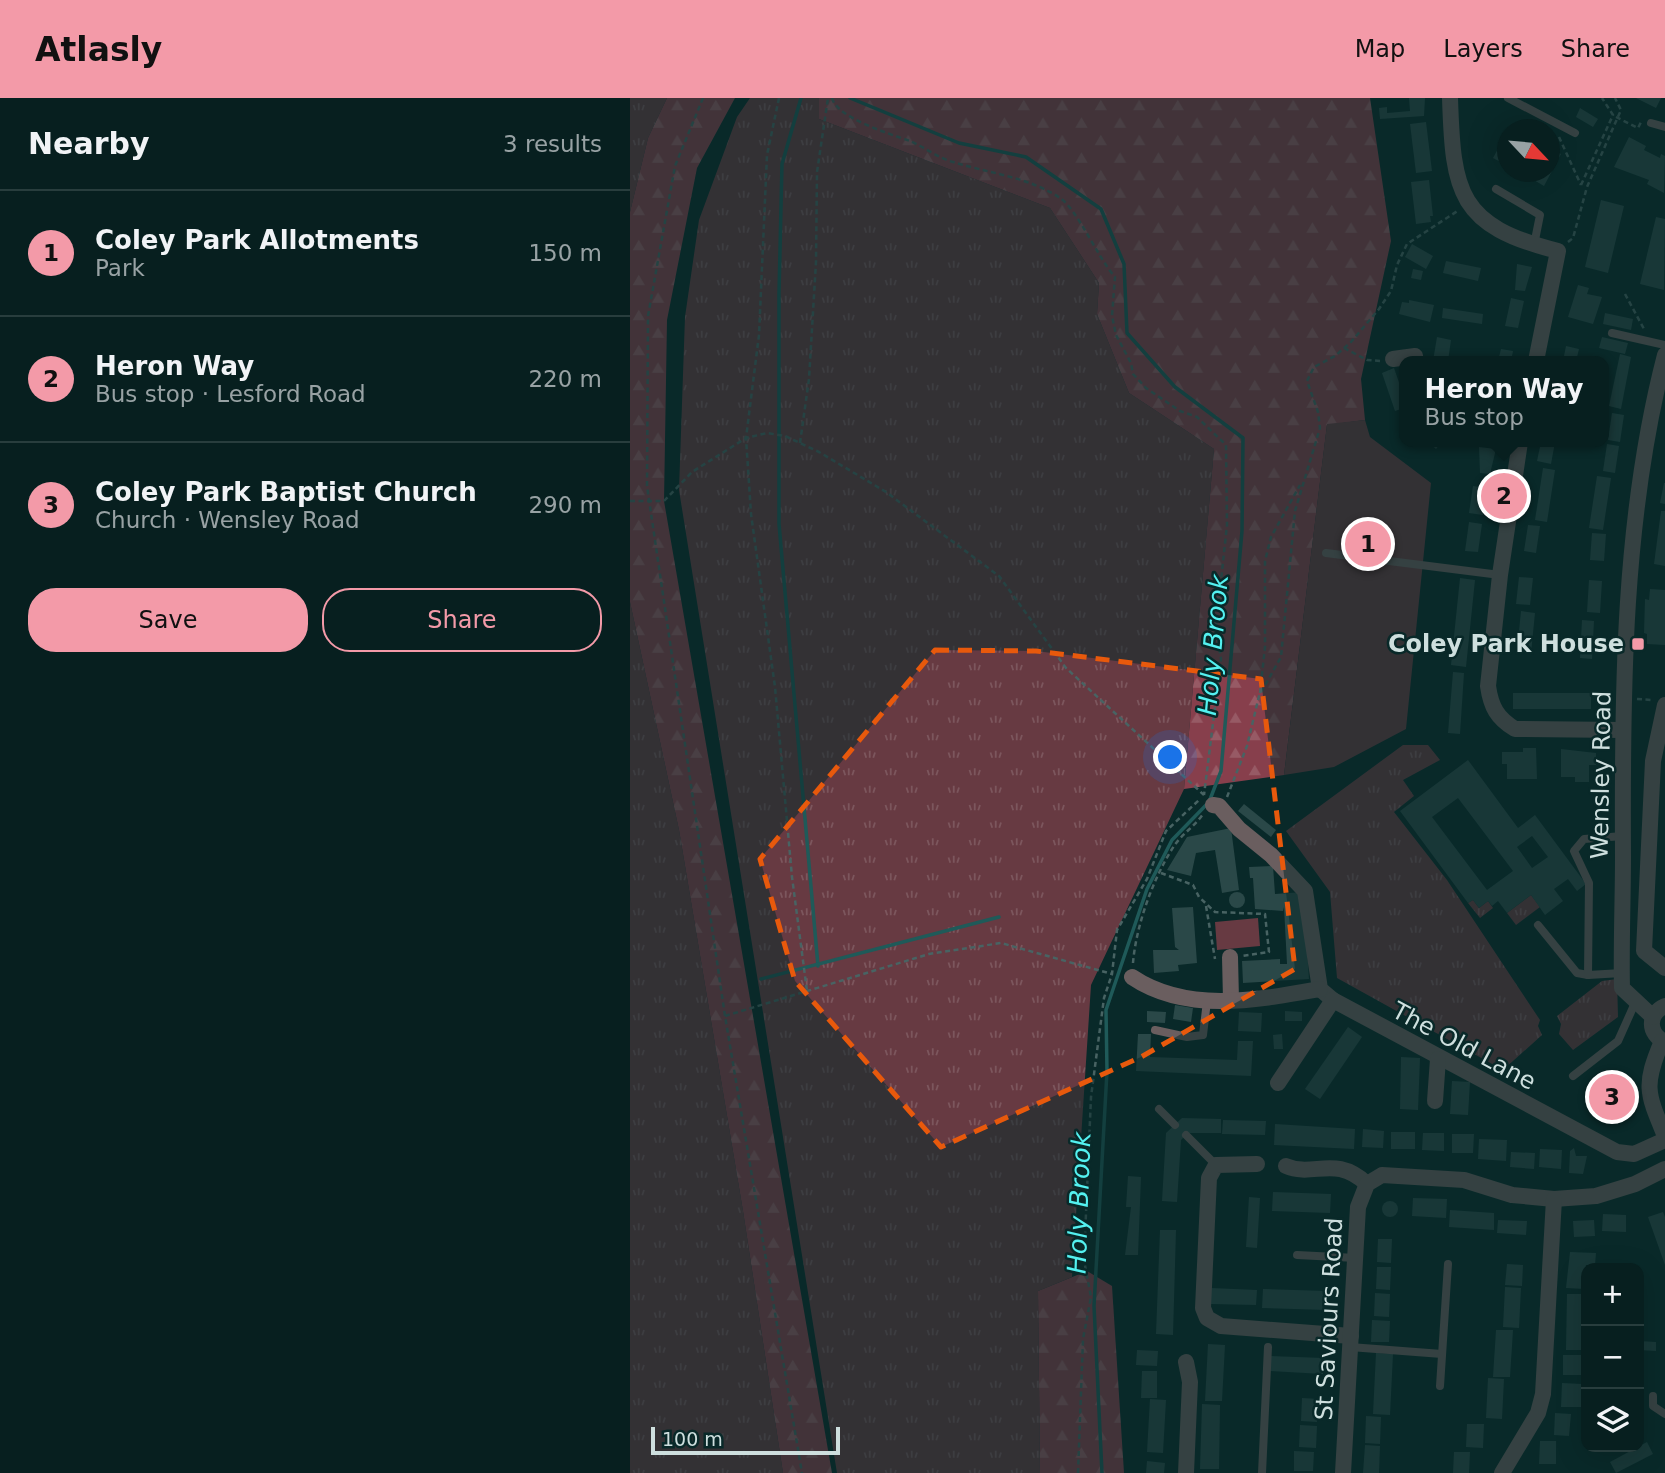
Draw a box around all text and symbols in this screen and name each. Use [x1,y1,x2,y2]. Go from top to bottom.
text: Atlasly [35,30,162,69]
text: Map [1355,35,1405,63]
text: Layers [1443,35,1523,63]
text: Share [1561,35,1630,63]
north arrow [1497,119,1560,182]
text: Nearby [28,126,150,161]
text: 3 results [503,131,602,157]
text: Coley Park Allotments [95,225,419,255]
text: 1 [43,240,59,266]
text: 150 m [528,240,602,266]
text: Park [95,255,145,281]
text: Heron Way [95,351,254,381]
popup [1399,356,1609,447]
text: 2 [43,366,59,392]
text: 220 m [528,366,602,392]
text: Heron Way [1424,374,1584,404]
text: Bus stop · Lesford Road [95,381,366,407]
text: Bus stop [1424,404,1524,430]
pin: 2 [1481,470,1527,522]
text: Coley Park Baptist Church [95,477,477,507]
text: 3 [43,492,59,518]
text: 290 m [528,492,602,518]
text: Church · Wensley Road [95,507,360,533]
pin: 1 [1345,518,1391,570]
water label: Holy Brook [1192,572,1234,717]
button: Save [28,588,308,652]
button: Share [322,588,602,652]
place label: Coley Park House [1388,630,1624,658]
marker: Coley Park House [1630,636,1646,652]
street label: Wensley Road [1586,691,1616,859]
your location [1153,740,1187,774]
street label: The Old Lane [1386,996,1541,1096]
pin: 3 [1589,1071,1635,1123]
water label: Holy Brook [1062,1131,1096,1274]
street label: St Saviours Road [1310,1217,1348,1421]
map controls [1581,1263,1644,1452]
button: + [1581,1263,1644,1326]
button: − [1581,1326,1644,1389]
button: layers [1581,1389,1644,1452]
scale bar [651,1424,840,1456]
text: 100 m [662,1428,723,1450]

